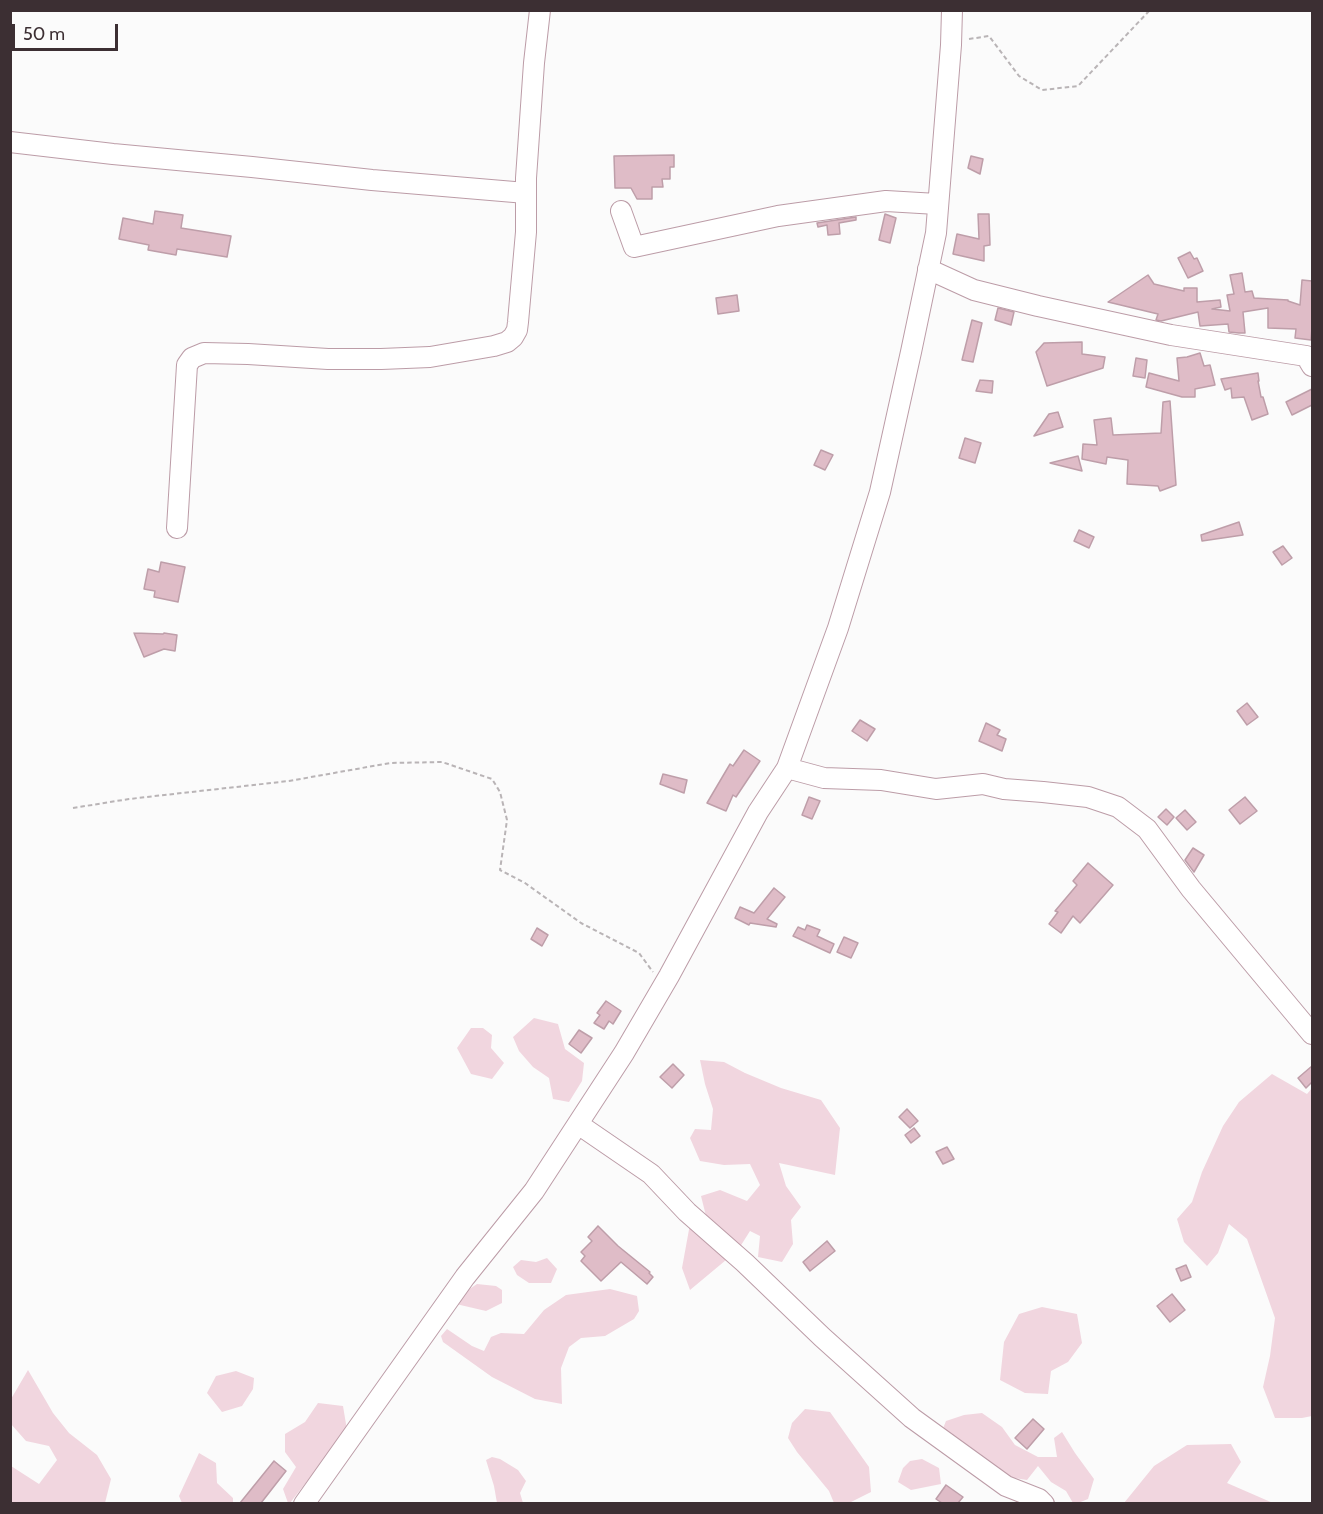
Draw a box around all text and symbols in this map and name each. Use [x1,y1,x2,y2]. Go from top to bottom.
scale bar [15,12,122,50]
text: 50 m [23,23,65,45]

